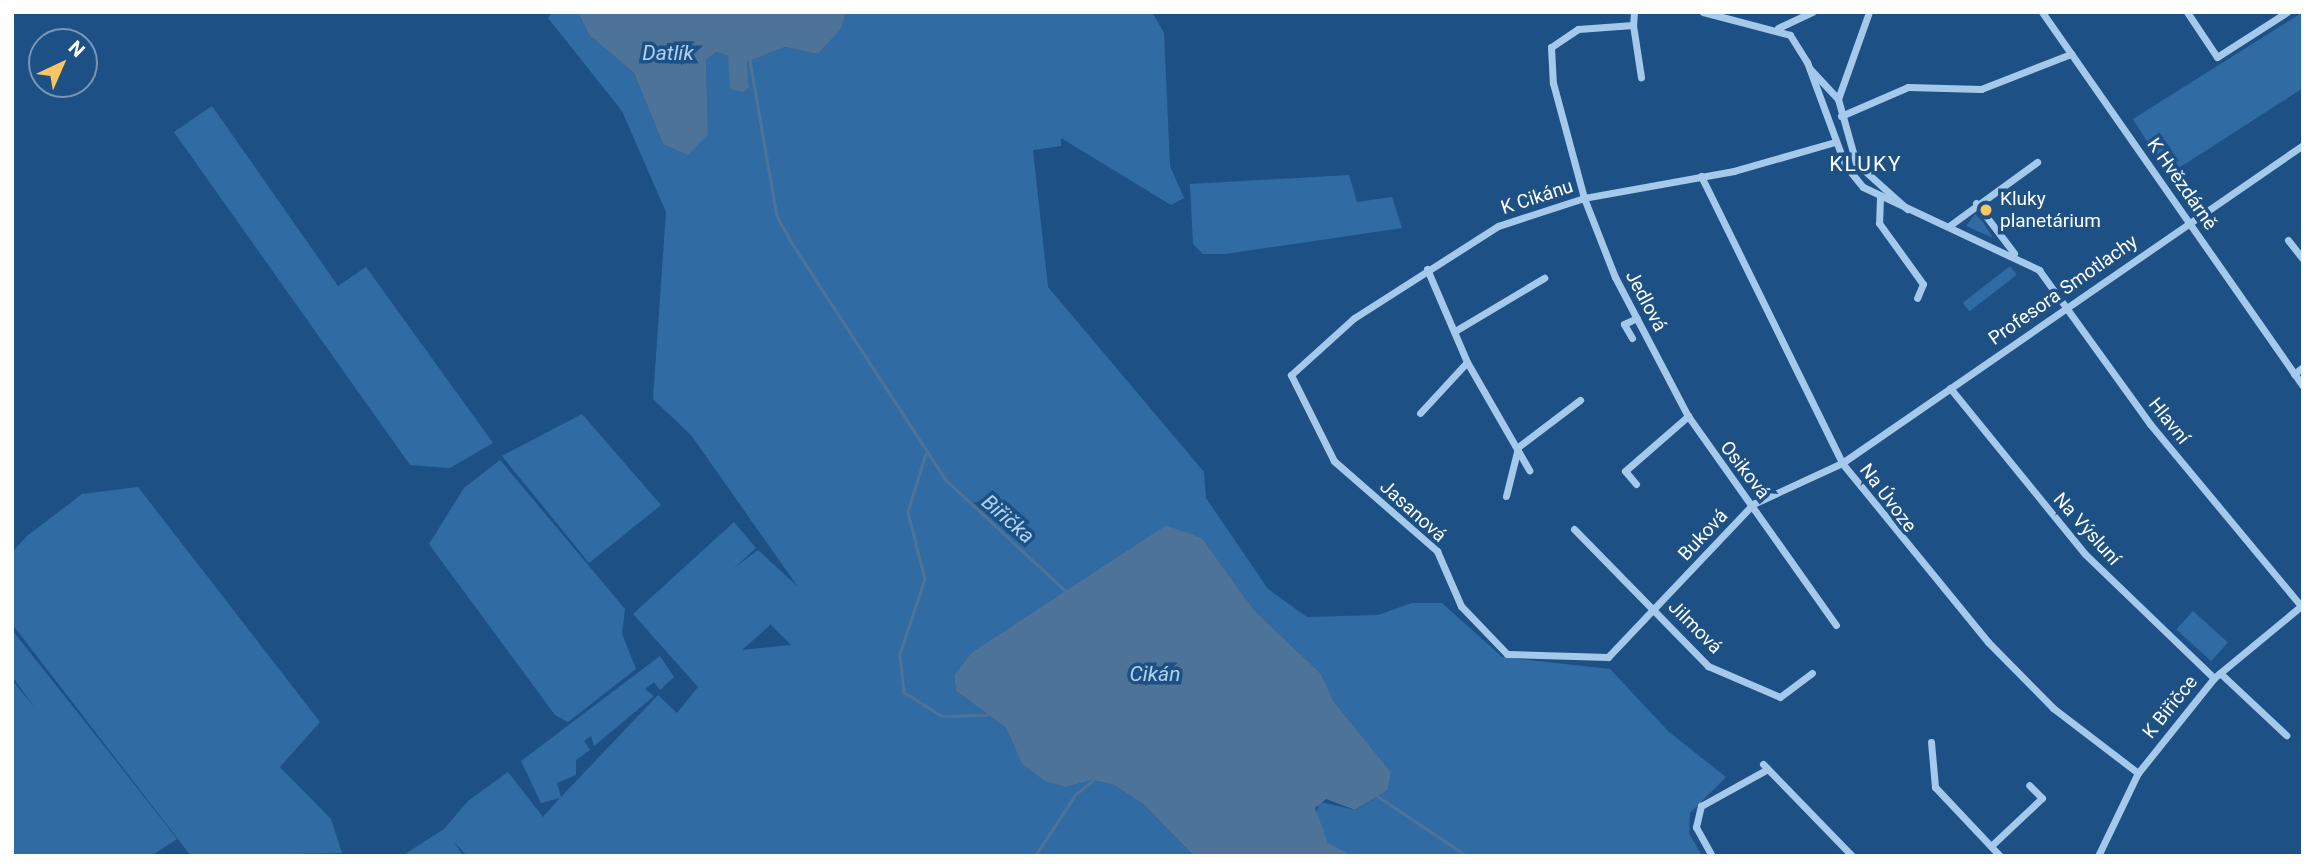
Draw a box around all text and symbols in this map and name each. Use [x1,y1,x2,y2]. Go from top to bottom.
north arrow [28,28,98,98]
text: N [64,36,89,62]
water label: Datlík [642,40,694,66]
street label: K Hvězdárně [2142,134,2222,234]
district label: KLUKY [1830,151,1902,177]
street label: K Cikánu [1498,175,1576,219]
place label: Kluky planetárium [2000,188,2101,232]
marker: Kluky planetárium [1978,202,1994,218]
street label: Profesora Smotlachy [1984,230,2142,350]
street label: Jedlová [1620,267,1672,335]
street label: Hlavní [2144,393,2194,449]
street label: Osiková [1715,436,1775,504]
street label: Na Úvoze [1855,459,1921,537]
street label: Jasanová [1375,475,1451,547]
street label: Na Výsluní [2049,488,2125,570]
water label: Biřička [976,489,1040,549]
street label: Buková [1674,505,1732,565]
street label: Jilmová [1663,595,1727,659]
water label: Cikán [1130,661,1180,687]
street label: K Biřičce [2138,671,2202,743]

